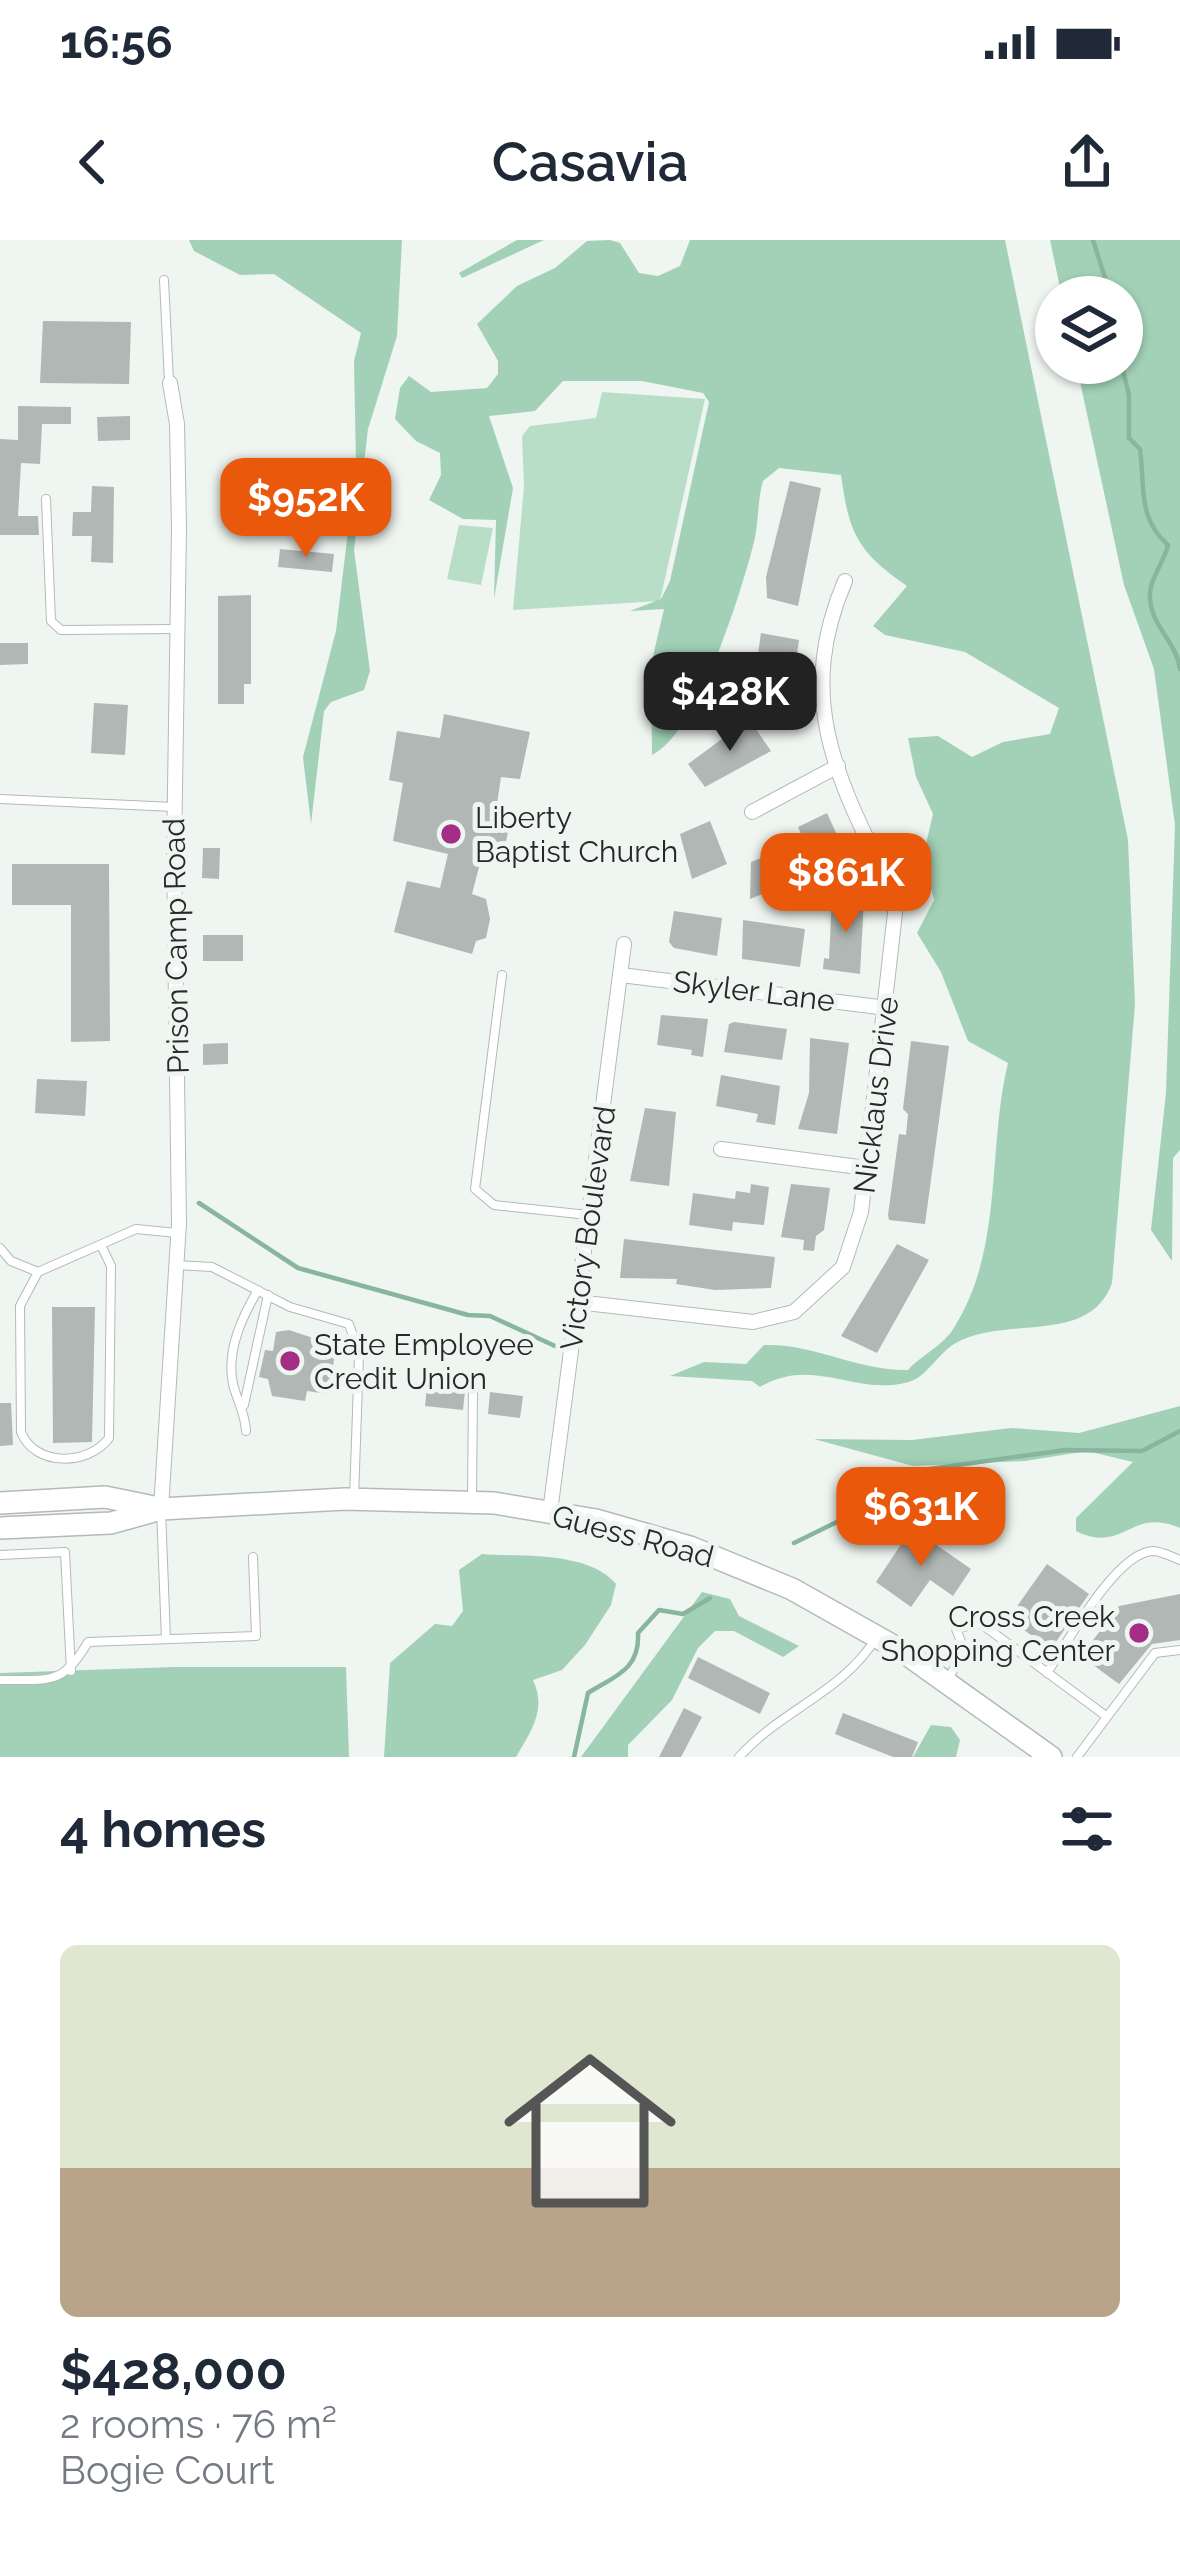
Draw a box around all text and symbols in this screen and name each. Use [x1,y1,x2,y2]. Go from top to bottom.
text: 16:56 [60,16,173,69]
icon: back [60,129,126,195]
icon: share [1054,129,1120,195]
text: Casavia [492,130,688,194]
map controls [1035,276,1143,384]
button: layers [1035,276,1143,384]
pin: $952K [222,458,390,560]
text: $952K [247,474,365,520]
pin: $428K [646,652,814,754]
text: $428K [671,668,789,714]
place label: Liberty Baptist Church [475,800,678,869]
street label: Prison Camp Road [156,818,196,1074]
marker: Liberty Baptist Church [438,821,464,847]
pin: $861K [762,833,930,935]
text: $861K [787,849,905,895]
street label: Skyler Lane [671,964,837,1018]
street label: Nicklaus Drive [847,995,905,1195]
street label: Victory Boulevard [554,1104,622,1352]
place label: State Employee Credit Union [314,1327,534,1396]
marker: State Employee Credit Union [277,1348,303,1374]
pin: $631K [837,1467,1005,1569]
text: $631K [863,1483,979,1529]
street label: Guess Road [549,1498,717,1574]
place label: Cross Creek Shopping Center [881,1599,1115,1668]
marker: Cross Creek Shopping Center [1126,1620,1152,1646]
icon: filters [1054,1796,1120,1862]
text: 4 homes [60,1799,266,1859]
icon: home [482,2023,698,2239]
text: $428,000 [60,2341,287,2401]
text: 2 rooms · 76 m² [60,2401,337,2447]
text: Bogie Court [60,2447,275,2493]

